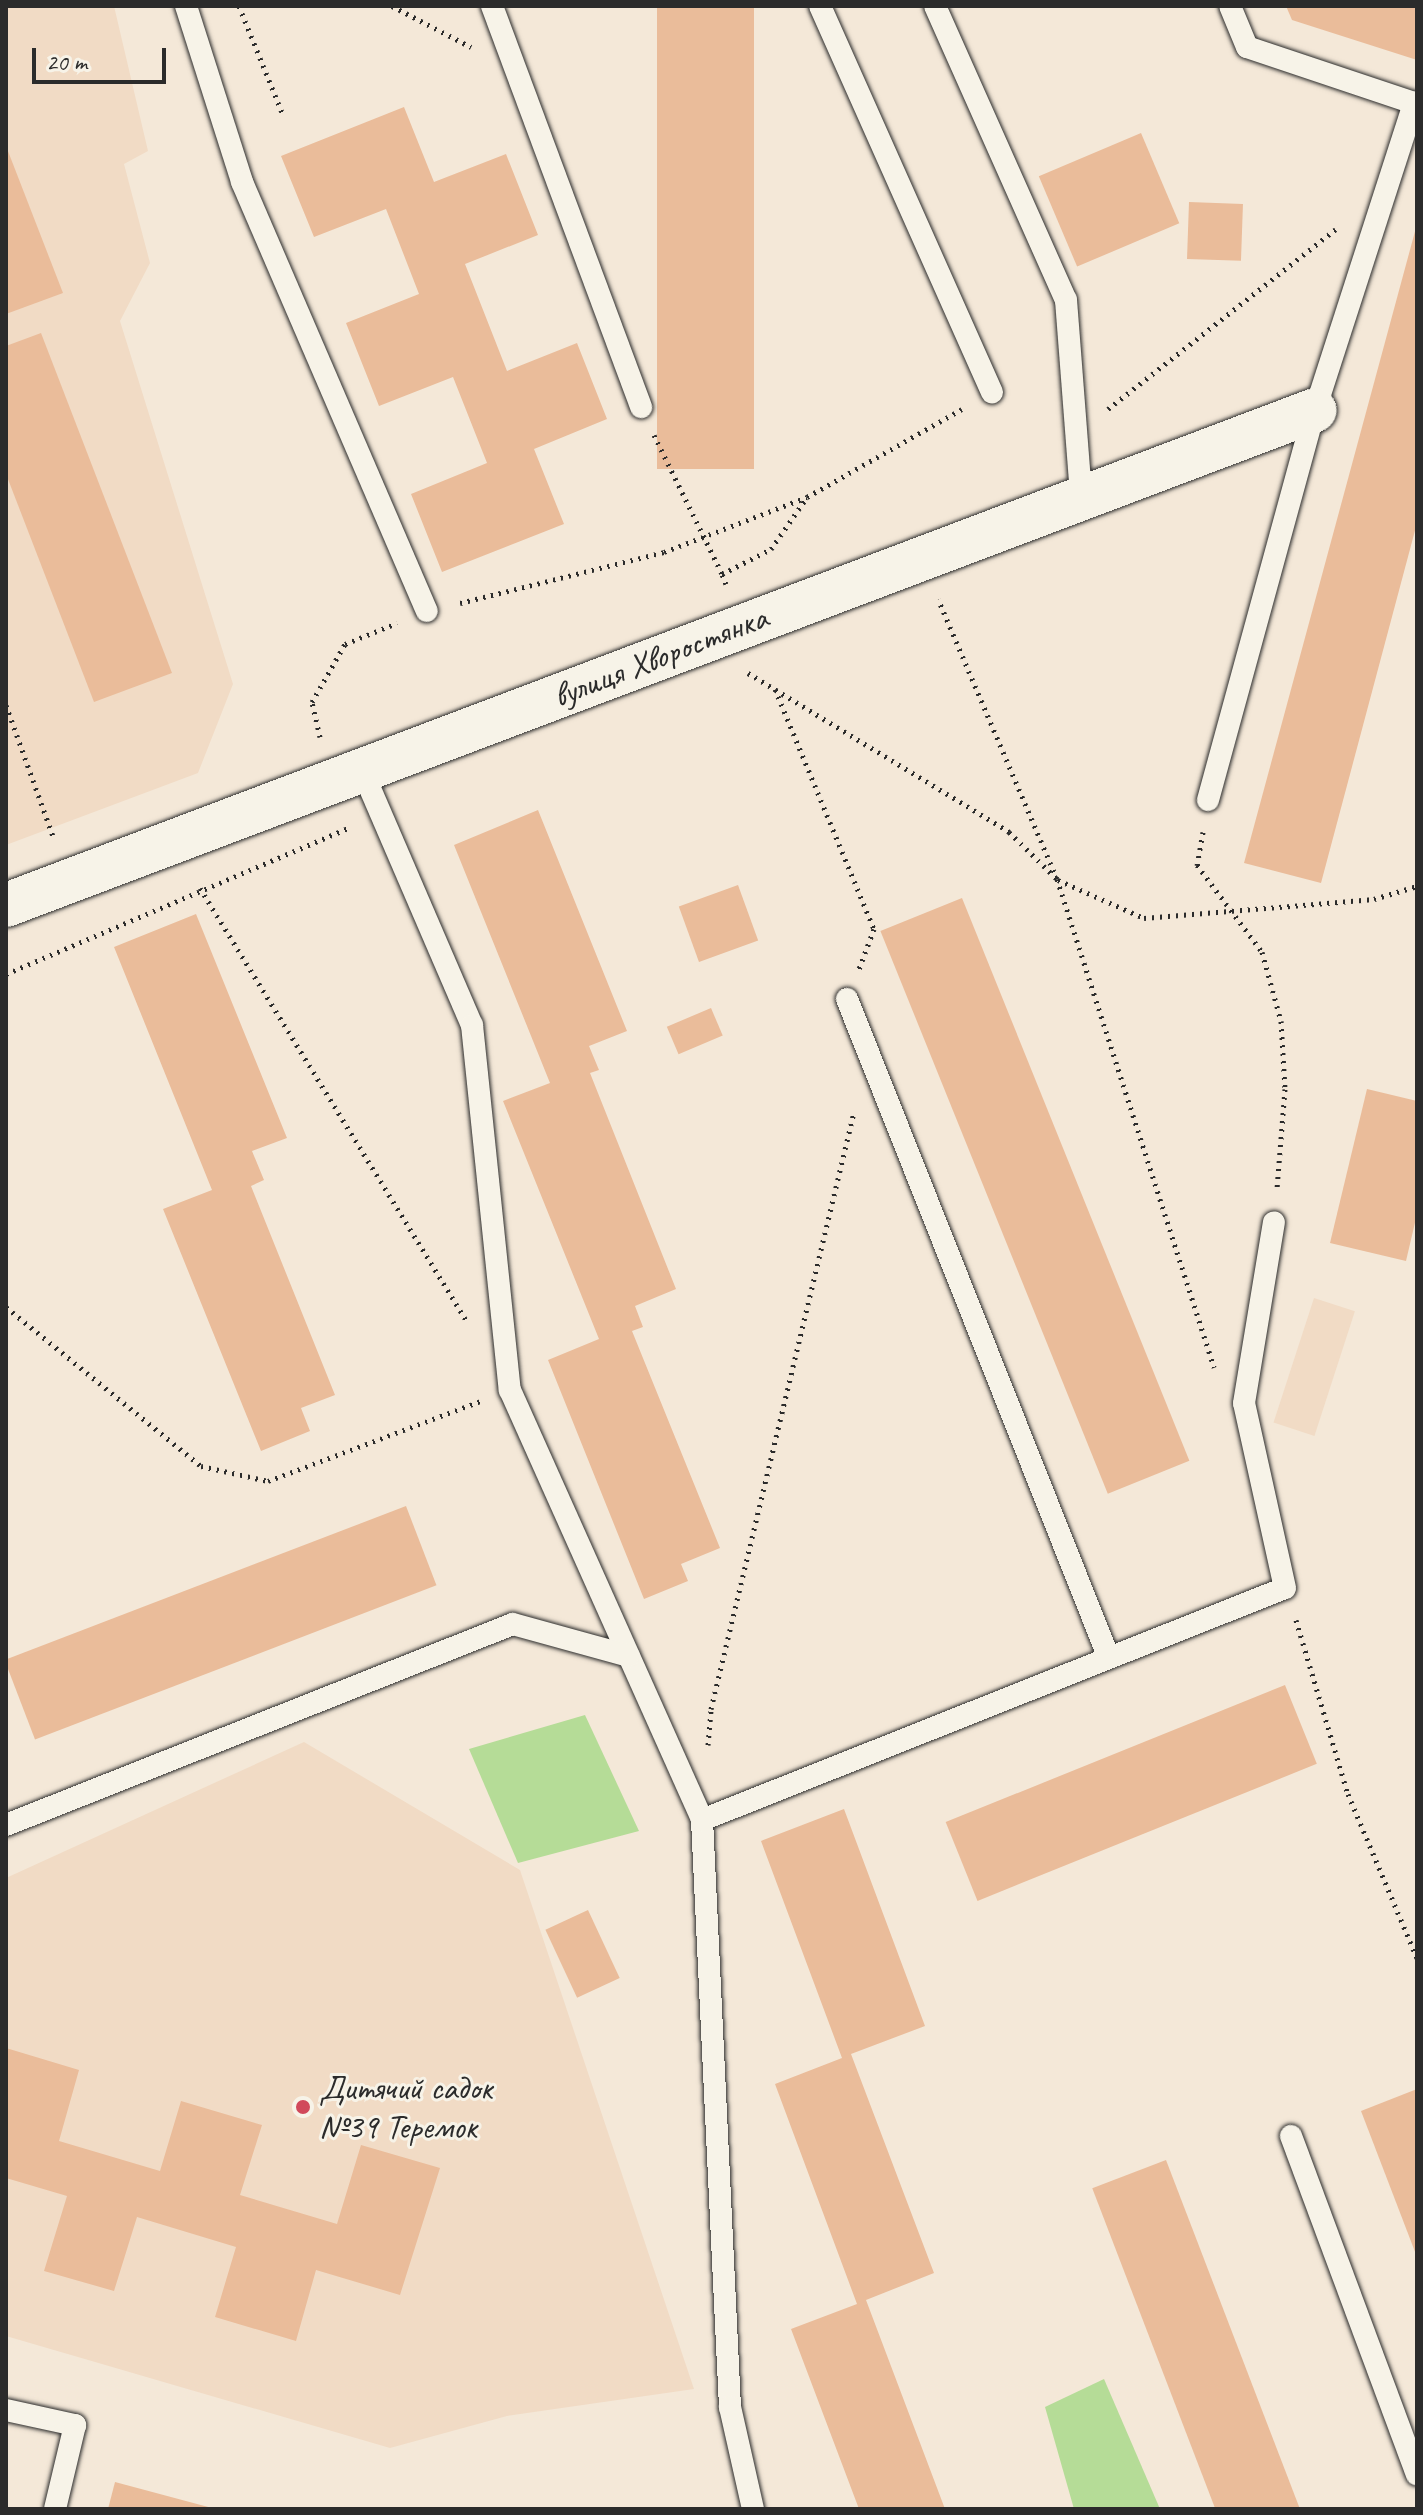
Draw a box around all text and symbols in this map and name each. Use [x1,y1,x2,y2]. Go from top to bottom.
scale bar [36,32,170,82]
text: 20 m [46,47,87,77]
street label: вулиця Хворостянка [547,596,773,716]
place label: Дитячий садок №39 Теремок [319,2067,492,2146]
marker: Дитячий садок №39 Теремок [294,2098,312,2116]

